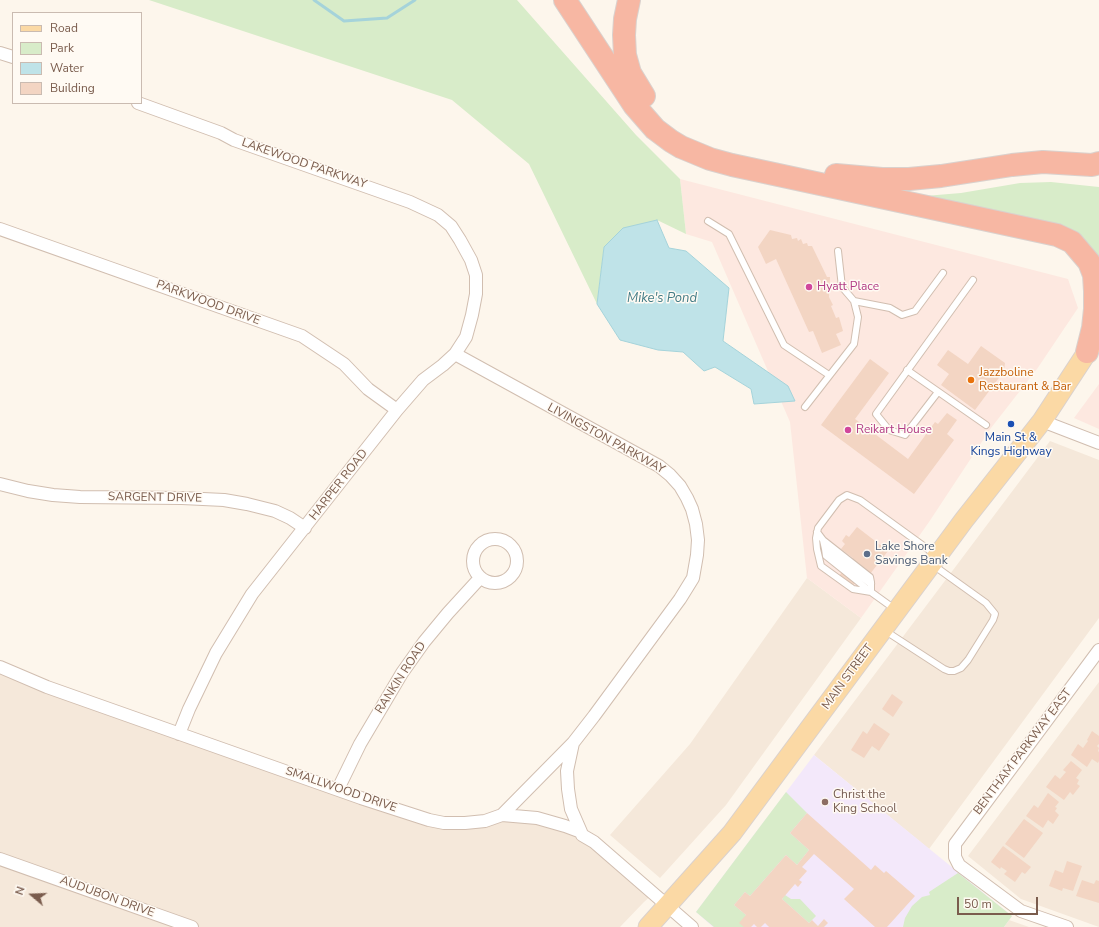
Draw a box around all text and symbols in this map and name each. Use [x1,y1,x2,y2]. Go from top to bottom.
legend [12,12,142,104]
text: Road [50,20,78,36]
text: Park [50,40,74,56]
text: Water [50,60,84,76]
text: Building [50,80,95,96]
street label: LAKEWOOD PARKWAY [240,136,368,192]
street label: PARKWOOD DRIVE [154,278,262,328]
place label: Hyatt Place [817,280,879,294]
marker: Hyatt Place [804,282,814,292]
water label: Mike's Pond [627,291,697,307]
place label: Jazzboline Restaurant & Bar [979,366,1071,394]
marker: Jazzboline Restaurant & Bar [966,375,976,385]
street label: LIVINGSTON PARKWAY [545,401,667,477]
marker: Main St & Kings Highway [1006,419,1016,429]
place label: Reikart House [856,423,932,437]
marker: Reikart House [843,425,853,435]
place label: Main St & Kings Highway [970,431,1052,459]
street label: HARPER ROAD [307,447,371,523]
street label: SARGENT DRIVE [108,490,202,506]
place label: Lake Shore Savings Bank [875,540,948,568]
marker: Lake Shore Savings Bank [862,549,872,559]
street label: RANKIN ROAD [372,639,430,717]
street label: MAIN STREET [819,641,877,713]
street label: BENTHAM PARKWAY EAST [971,686,1075,818]
street label: SMALLWOOD DRIVE [283,764,399,816]
place label: Christ the King School [833,788,897,816]
marker: Christ the King School [820,797,830,807]
street label: AUDUBON DRIVE [58,873,156,921]
north arrow [12,875,52,915]
text: N [12,885,29,897]
scale bar [959,889,1040,915]
text: 50 m [964,896,992,912]

